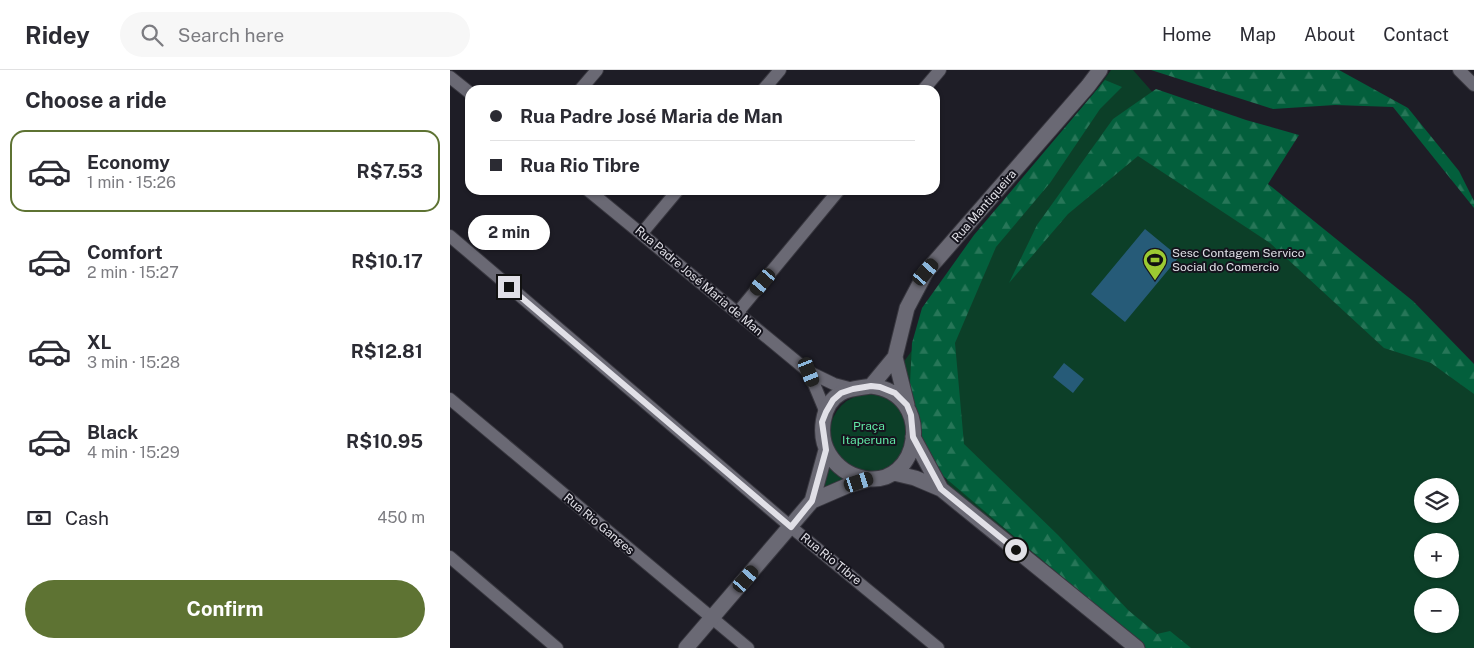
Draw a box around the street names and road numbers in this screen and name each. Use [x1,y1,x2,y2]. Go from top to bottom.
street label: Rua Mantiqueira [949,167,1019,245]
street label: Rua Padre José Maria de Man [632,223,766,339]
street label: Rua Rio Ganges [561,490,637,558]
street label: Rua Rio Tibre [798,530,864,588]

